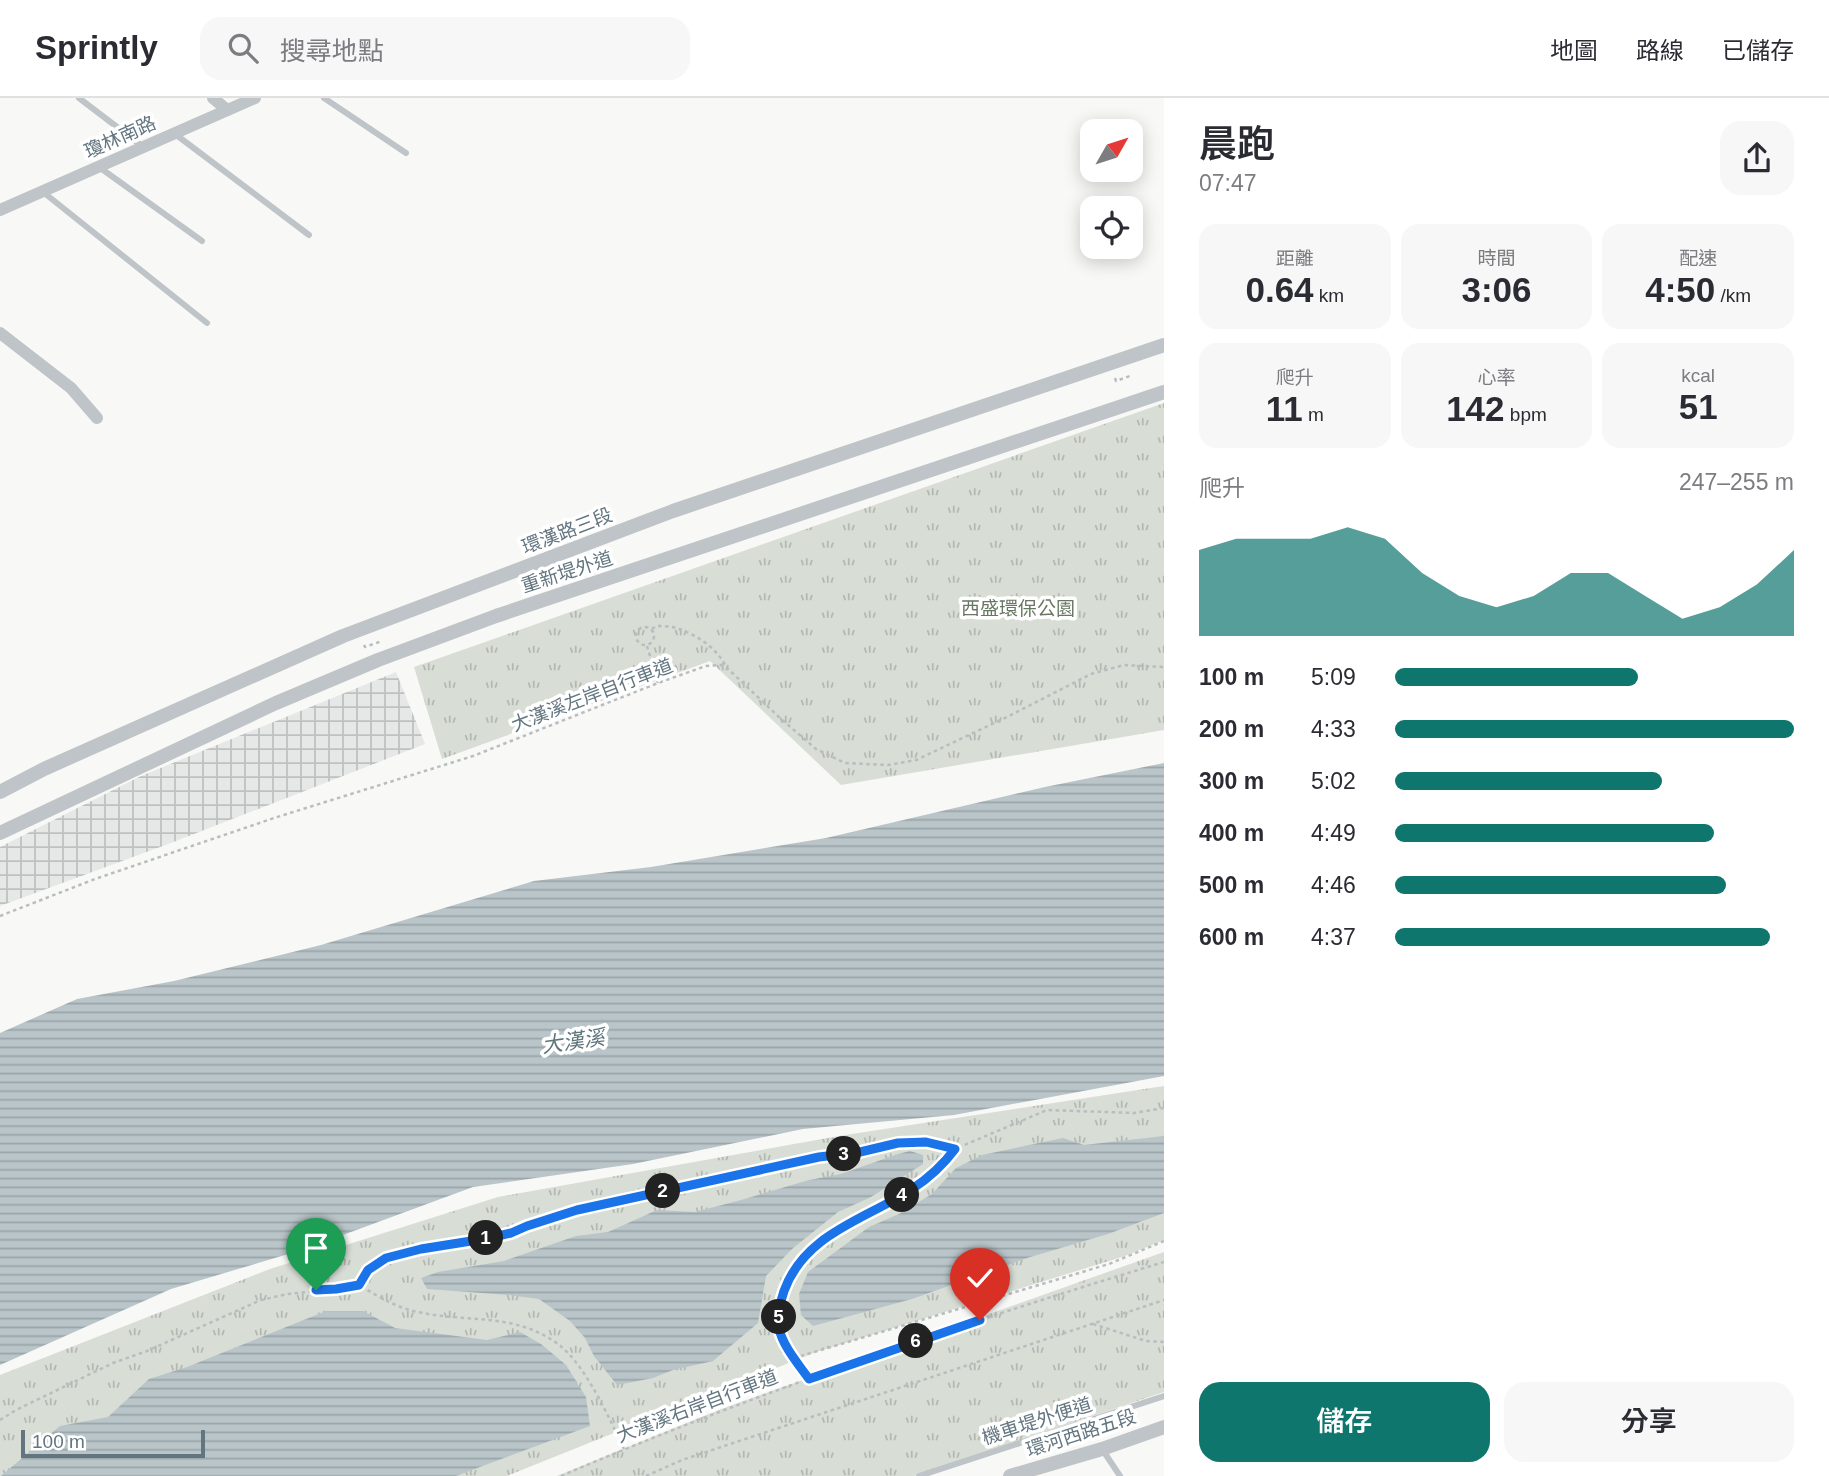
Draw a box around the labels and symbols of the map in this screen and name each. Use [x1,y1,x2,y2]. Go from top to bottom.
street label: 瓊林南路 [81,112,159,162]
north arrow [1080,119,1143,182]
street label: 環漢路三段 [519,504,615,558]
street label: 重新堤外道 [519,547,615,597]
park label: 西盛環保公園 [961,598,1075,619]
street label: 大漢溪左岸自行車道 [508,655,676,735]
water label: 大漢溪 [540,1025,609,1057]
pin: 3 [826,1136,862,1172]
pin: 2 [646,1174,680,1208]
pin: 4 [884,1178,920,1212]
pin [286,1218,346,1290]
pin: 1 [468,1220,504,1256]
pin [950,1248,1010,1320]
pin: 5 [762,1300,796,1334]
pin: 6 [898,1324,934,1358]
street label: 大漢溪右岸自行車道 [613,1366,781,1446]
street label: 機車堤外便道 [980,1393,1094,1449]
street label: 環河西路五段 [1024,1405,1138,1461]
scale bar [21,1427,205,1459]

